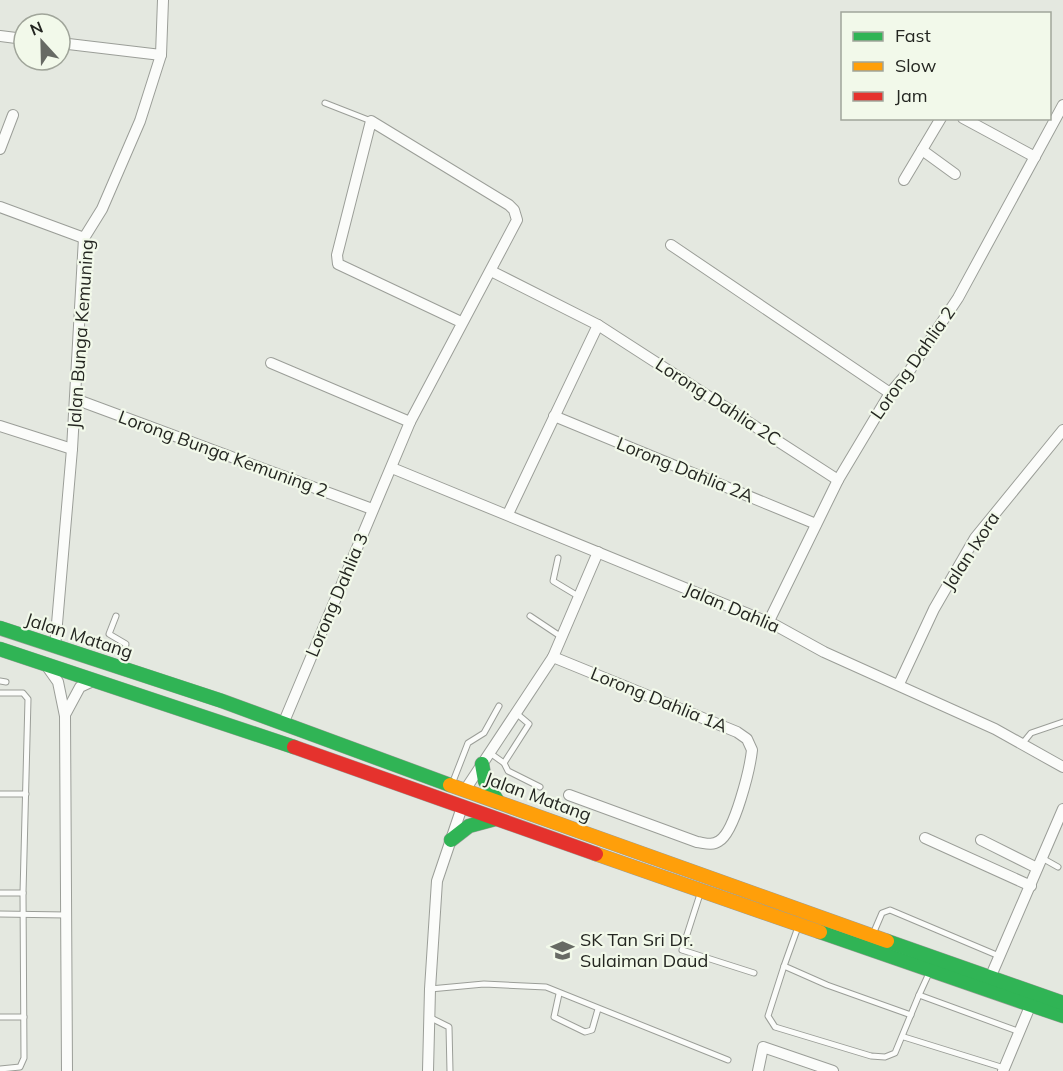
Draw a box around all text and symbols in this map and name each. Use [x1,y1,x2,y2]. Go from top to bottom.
north arrow [12,12,72,72]
legend [841,12,1051,120]
text: N [27,17,46,40]
text: Fast [895,24,931,47]
text: Slow [895,54,937,77]
text: Jam [895,84,928,107]
street label: Jalan Bunga Kemuning [62,238,99,430]
street label: Lorong Dahlia 2 [865,302,960,424]
street label: Lorong Dahlia 2C [651,353,785,451]
street label: Lorong Bunga Kemuning 2 [115,405,331,502]
street label: Lorong Dahlia 2A [613,432,757,507]
street label: Jalan Ixora [937,507,1004,594]
street label: Lorong Dahlia 3 [300,529,373,660]
street label: Jalan Dahlia [681,577,783,638]
street label: Jalan Matang [22,607,136,664]
street label: Lorong Dahlia 1A [587,662,731,737]
street label: Jalan Matang [482,767,595,826]
place label: SK Tan Sri Dr. Sulaiman Daud [580,928,708,972]
school or university icon: SK Tan Sri Dr. Sulaiman Daud [549,937,575,963]

